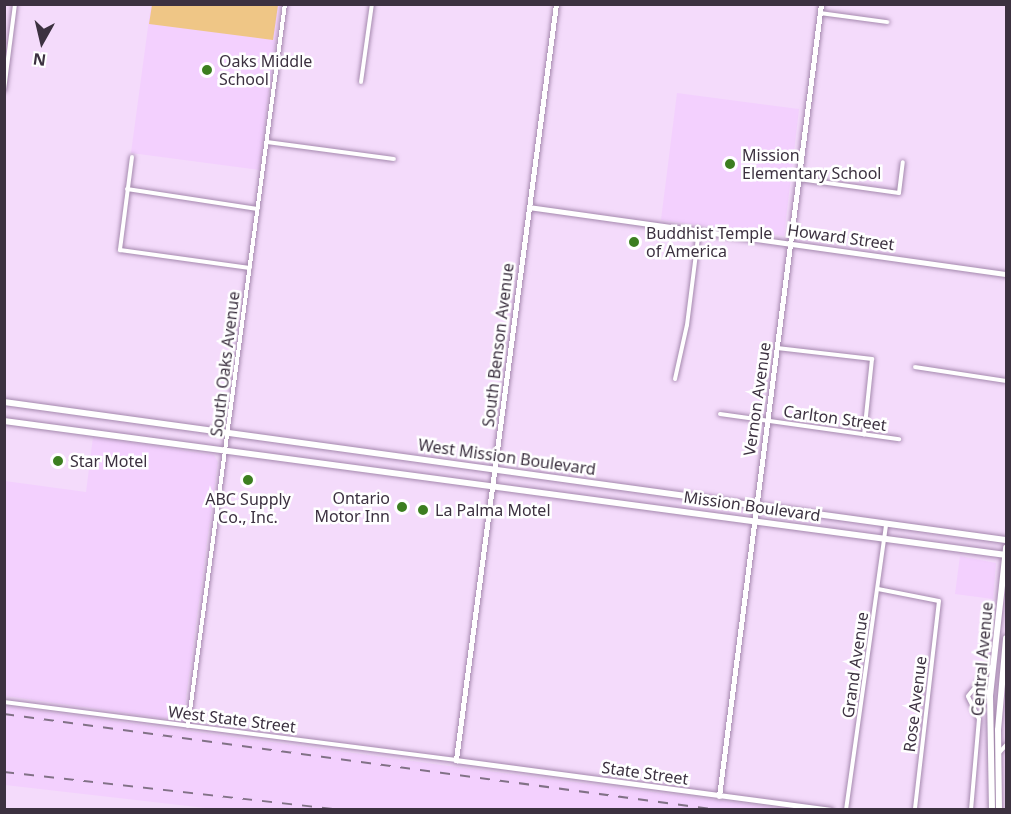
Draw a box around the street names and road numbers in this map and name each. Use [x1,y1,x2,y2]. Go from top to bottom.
street label: Howard Street [786,220,896,254]
street label: South Benson Avenue [478,262,518,428]
street label: South Oaks Avenue [207,290,243,438]
street label: Vernon Avenue [740,341,774,457]
street label: Carlton Street [782,401,888,435]
street label: West Mission Boulevard [417,435,597,479]
street label: Mission Boulevard [682,487,822,525]
street label: Central Avenue [967,601,997,717]
street label: Grand Avenue [838,611,872,719]
street label: Rose Avenue [900,655,930,753]
street label: West State Street [167,702,297,736]
street label: State Street [601,757,689,789]

